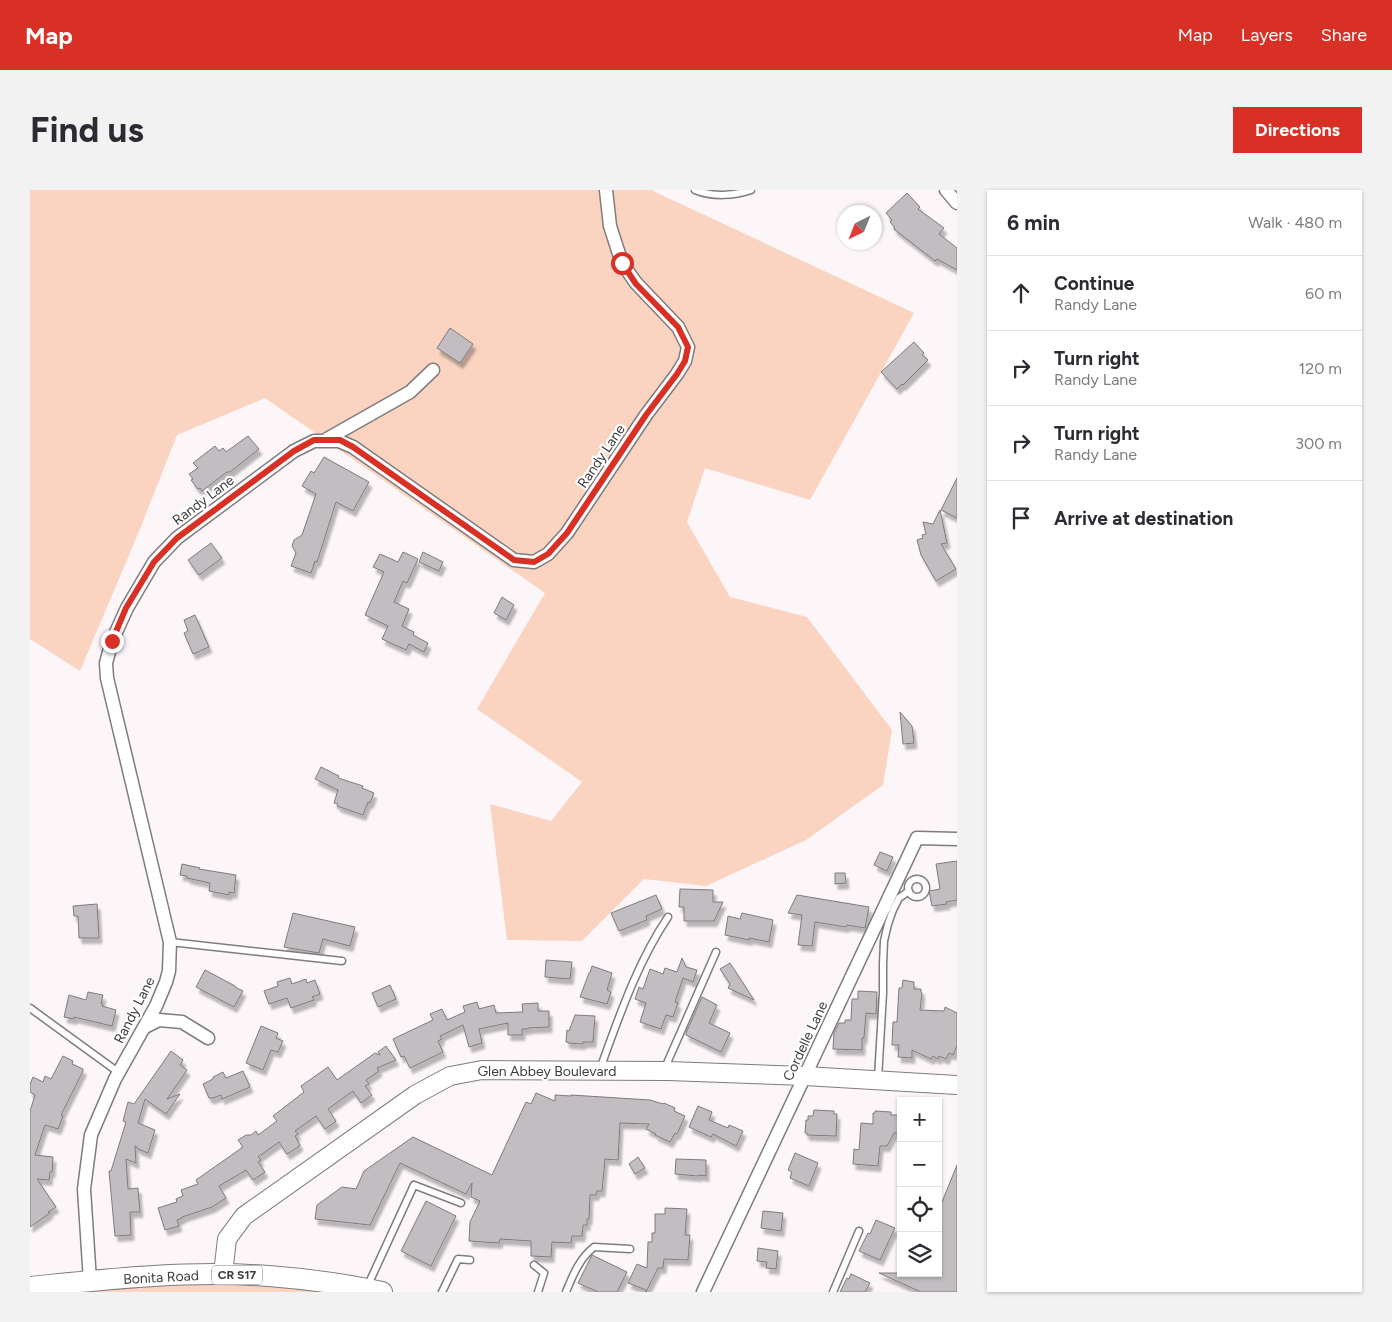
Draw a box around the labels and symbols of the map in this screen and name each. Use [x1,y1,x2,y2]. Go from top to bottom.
north arrow [837,205,882,250]
route start [611,252,634,275]
street label: Randy Lane [574,421,629,491]
street label: Randy Lane [169,472,238,529]
route end [101,630,124,653]
street label: Randy Lane [110,974,159,1046]
street label: Cordelle Lane [780,998,831,1084]
street label: Glen Abbey Boulevard [477,1063,617,1080]
road number: CR S17 [212,1266,262,1284]
street label: Bonita Road [123,1267,199,1288]

